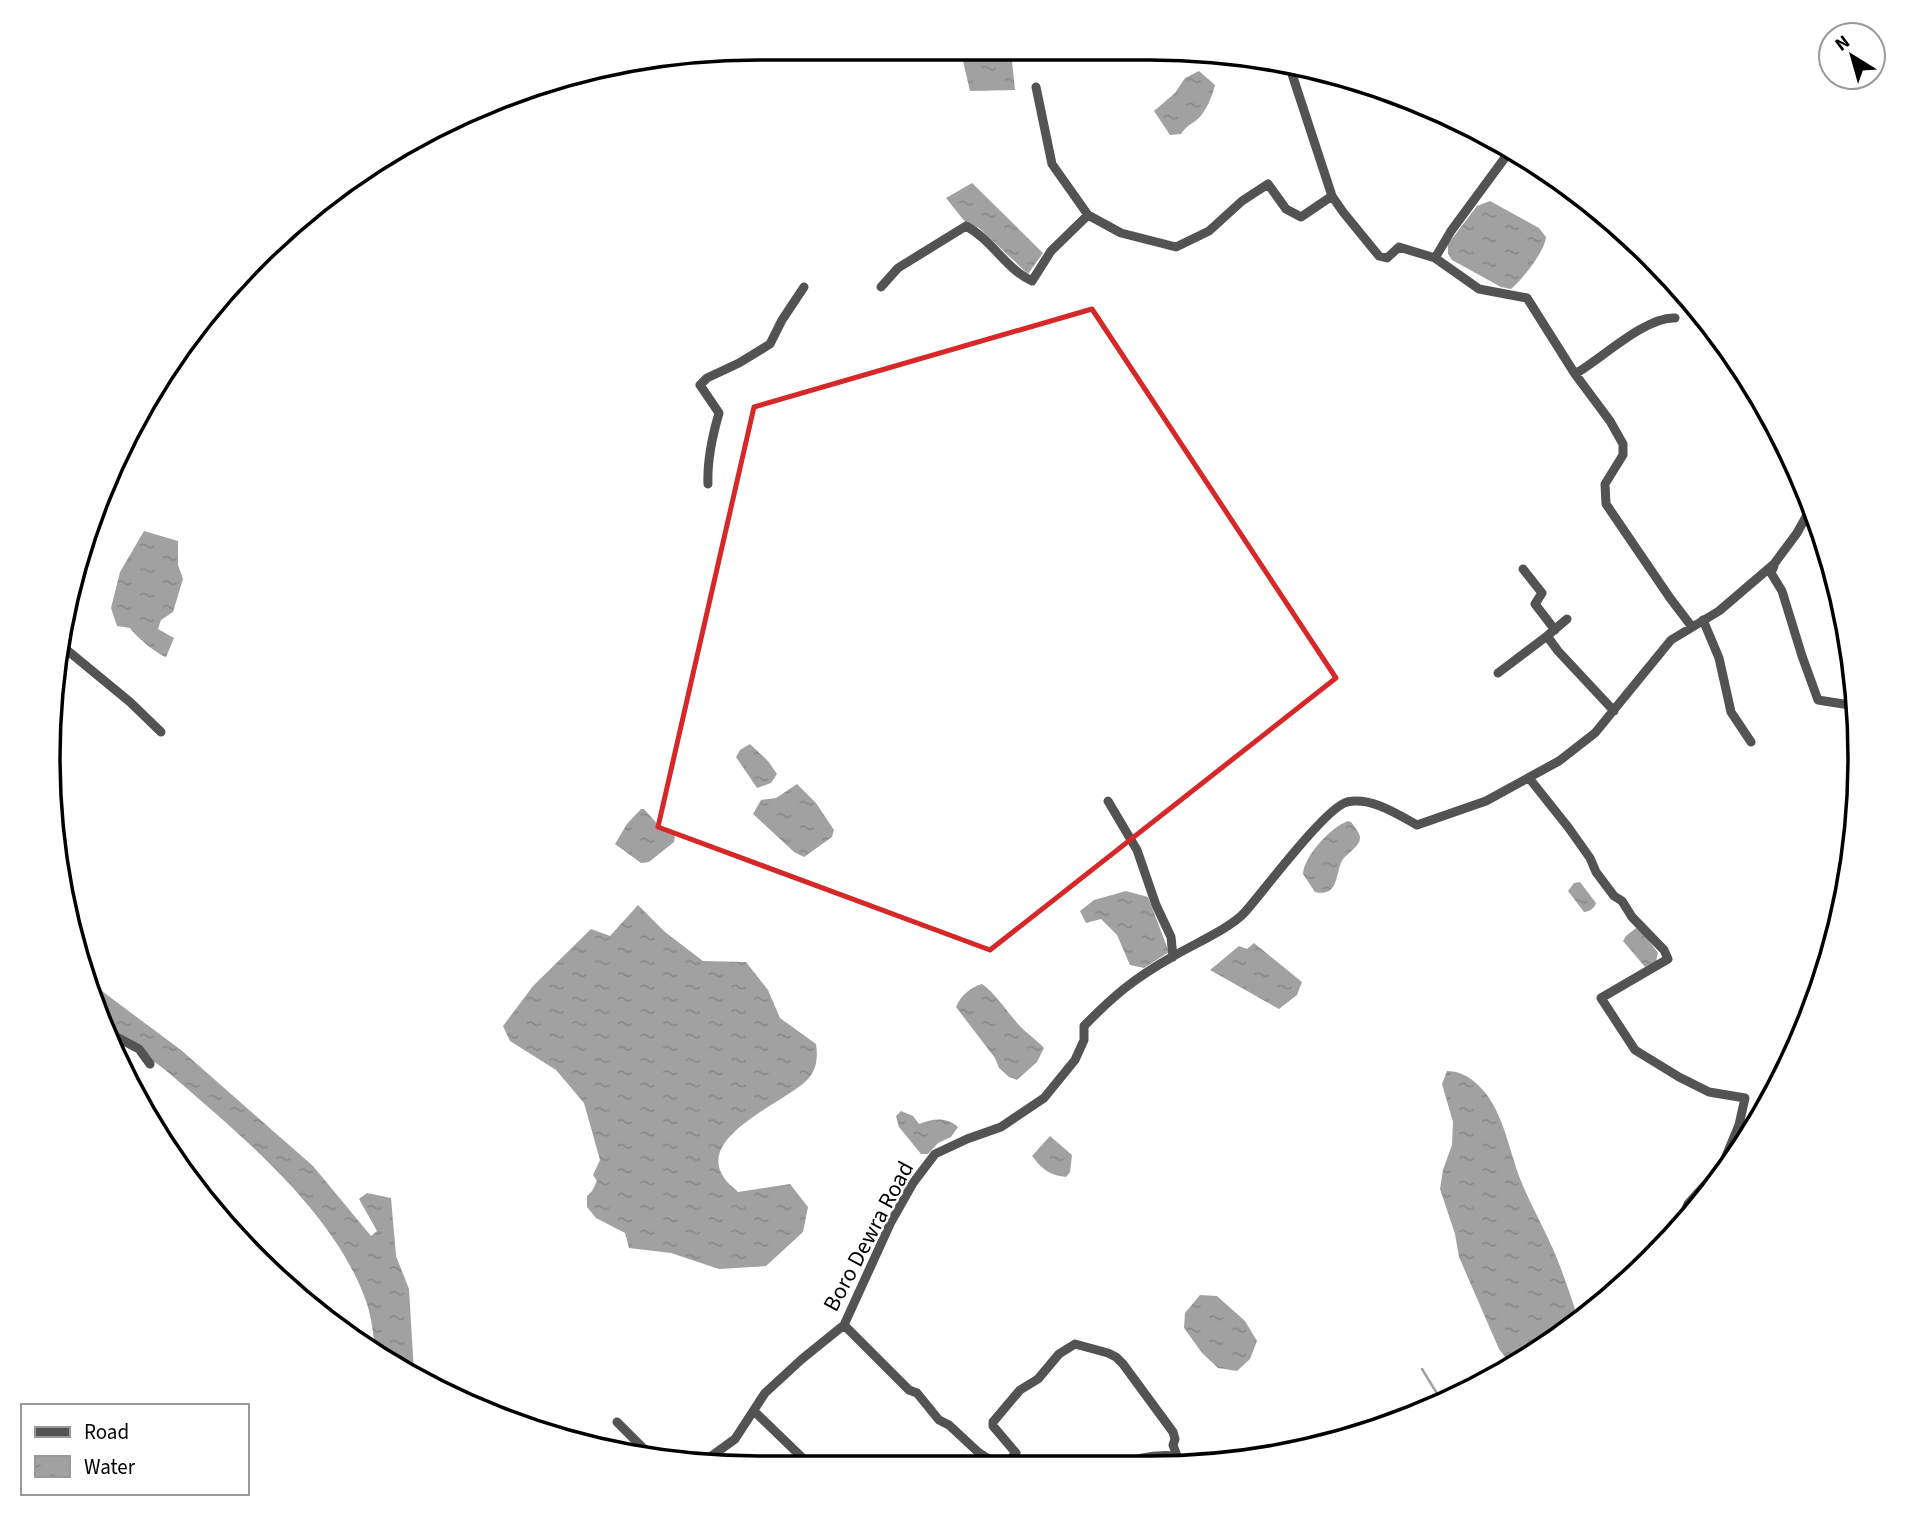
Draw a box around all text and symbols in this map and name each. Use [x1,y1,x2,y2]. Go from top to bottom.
north arrow [1817,21,1887,91]
text: N [1829,29,1856,58]
street label: Boro Dewra Road [815,1155,922,1317]
legend [21,1404,248,1495]
text: Road [84,1417,129,1447]
text: Water [84,1452,136,1482]

